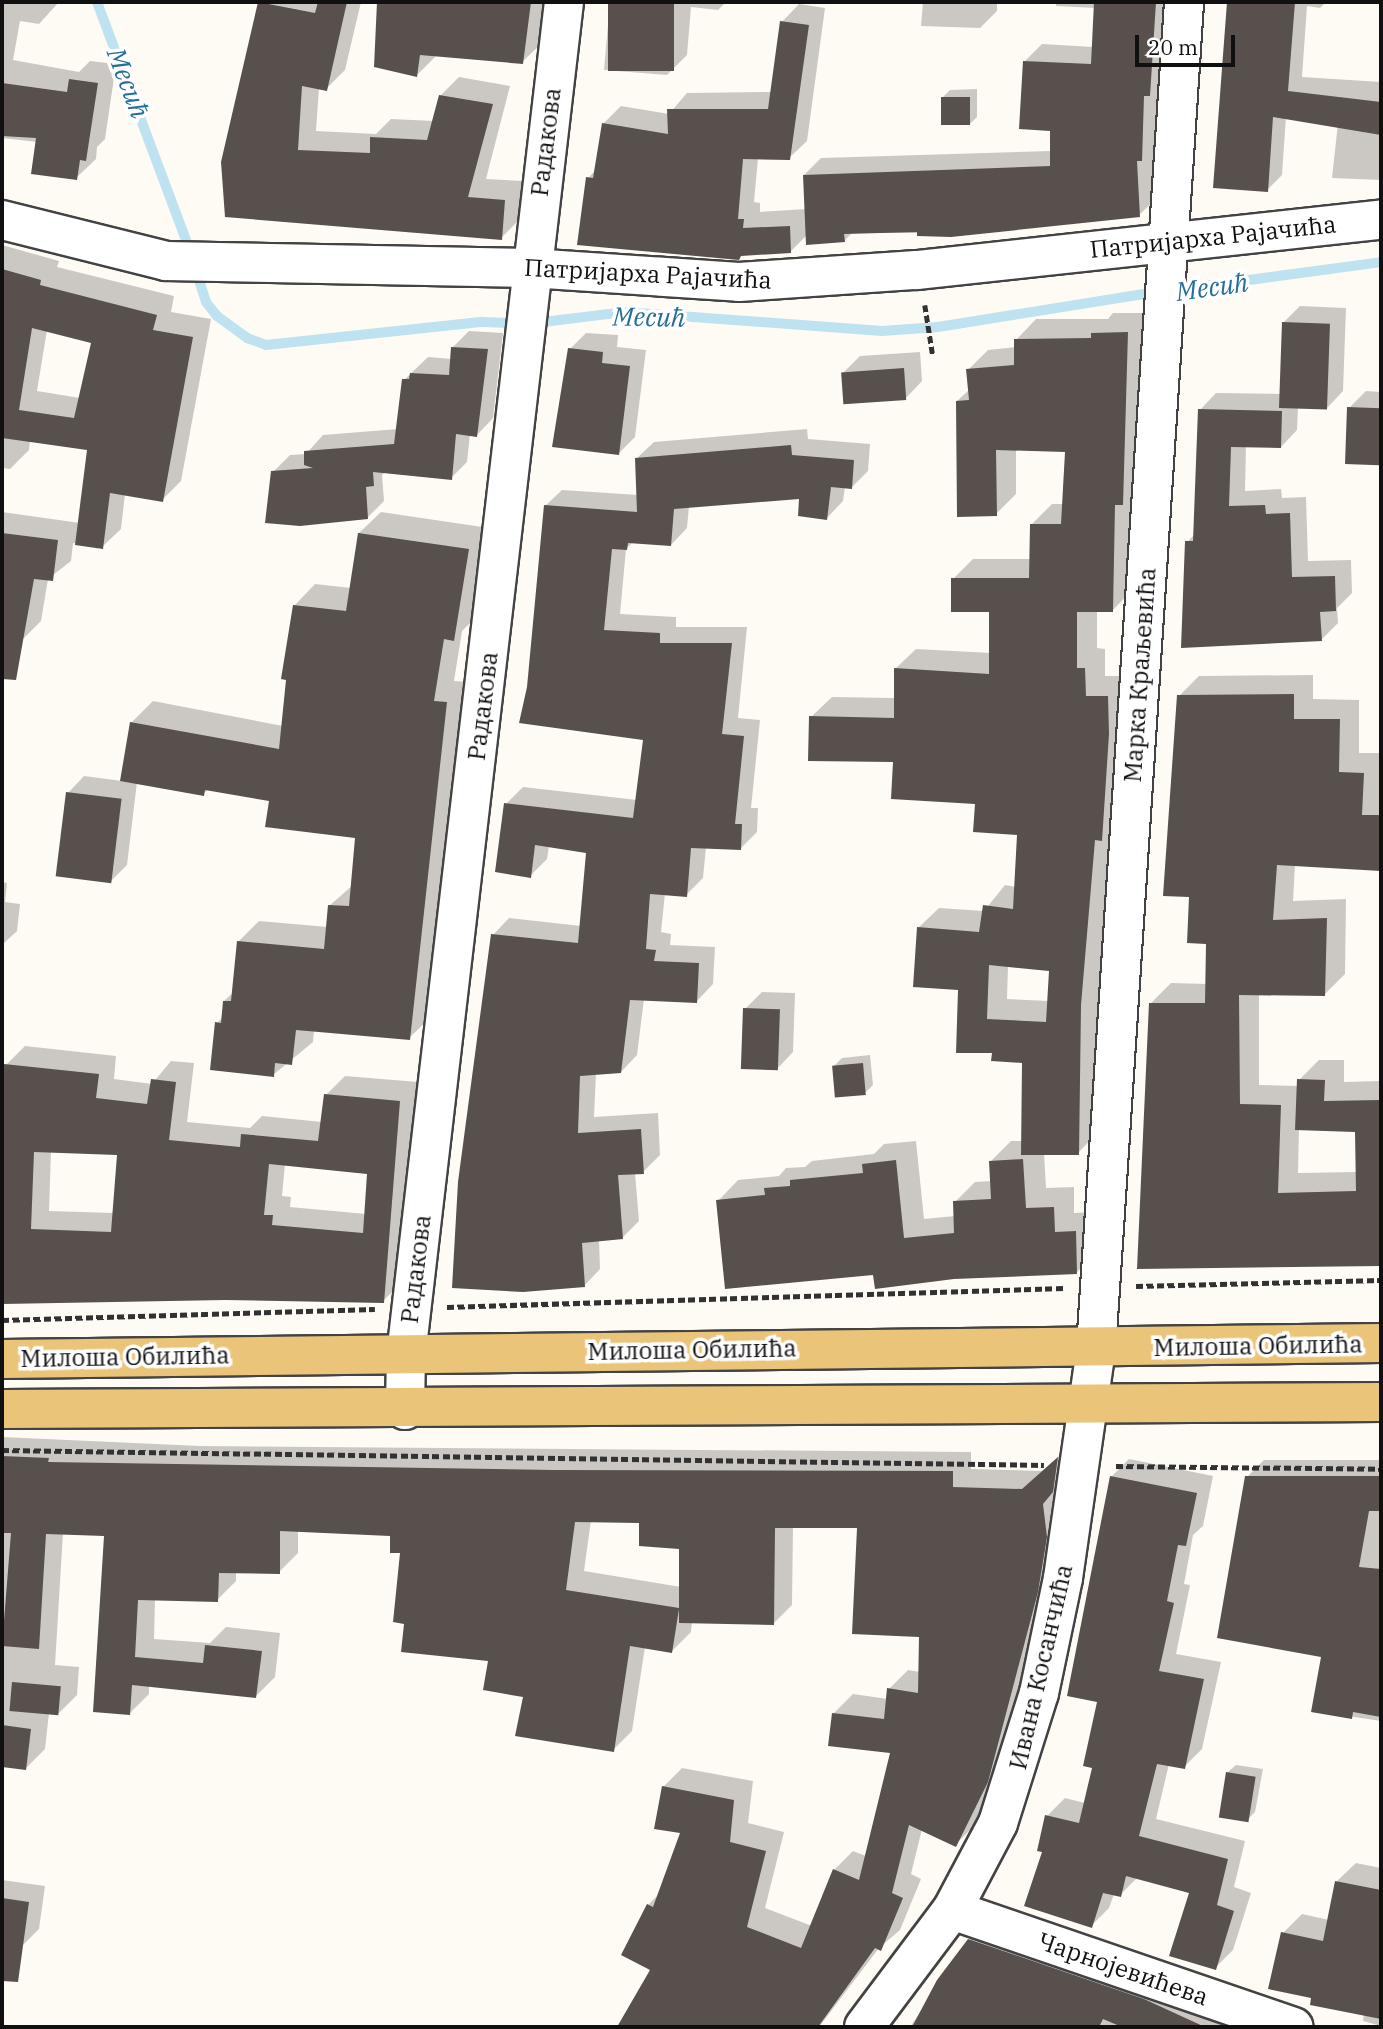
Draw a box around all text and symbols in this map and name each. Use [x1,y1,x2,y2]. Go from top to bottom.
scale bar [1138,21,1238,65]
text: 20 m [1148,33,1198,61]
water label: Месић [100,44,156,122]
street label: Радакова [525,86,567,198]
street label: Патријарха Рајачића [1088,210,1338,264]
street label: Патријарха Рајачића [524,253,772,295]
water label: Месић [1174,267,1250,307]
water label: Месић [612,301,686,333]
street label: Марка Краљевића [1118,567,1162,783]
street label: Радакова [462,650,504,762]
street label: Радакова [395,1213,437,1325]
street label: Милоша Обилића [1153,1330,1363,1362]
street label: Милоша Обилића [587,1334,797,1366]
street label: Милоша Обилића [20,1341,230,1373]
street label: Ивана Косанчића [1003,1562,1079,1772]
street label: Чарнојевићева [1034,1926,1212,2012]

